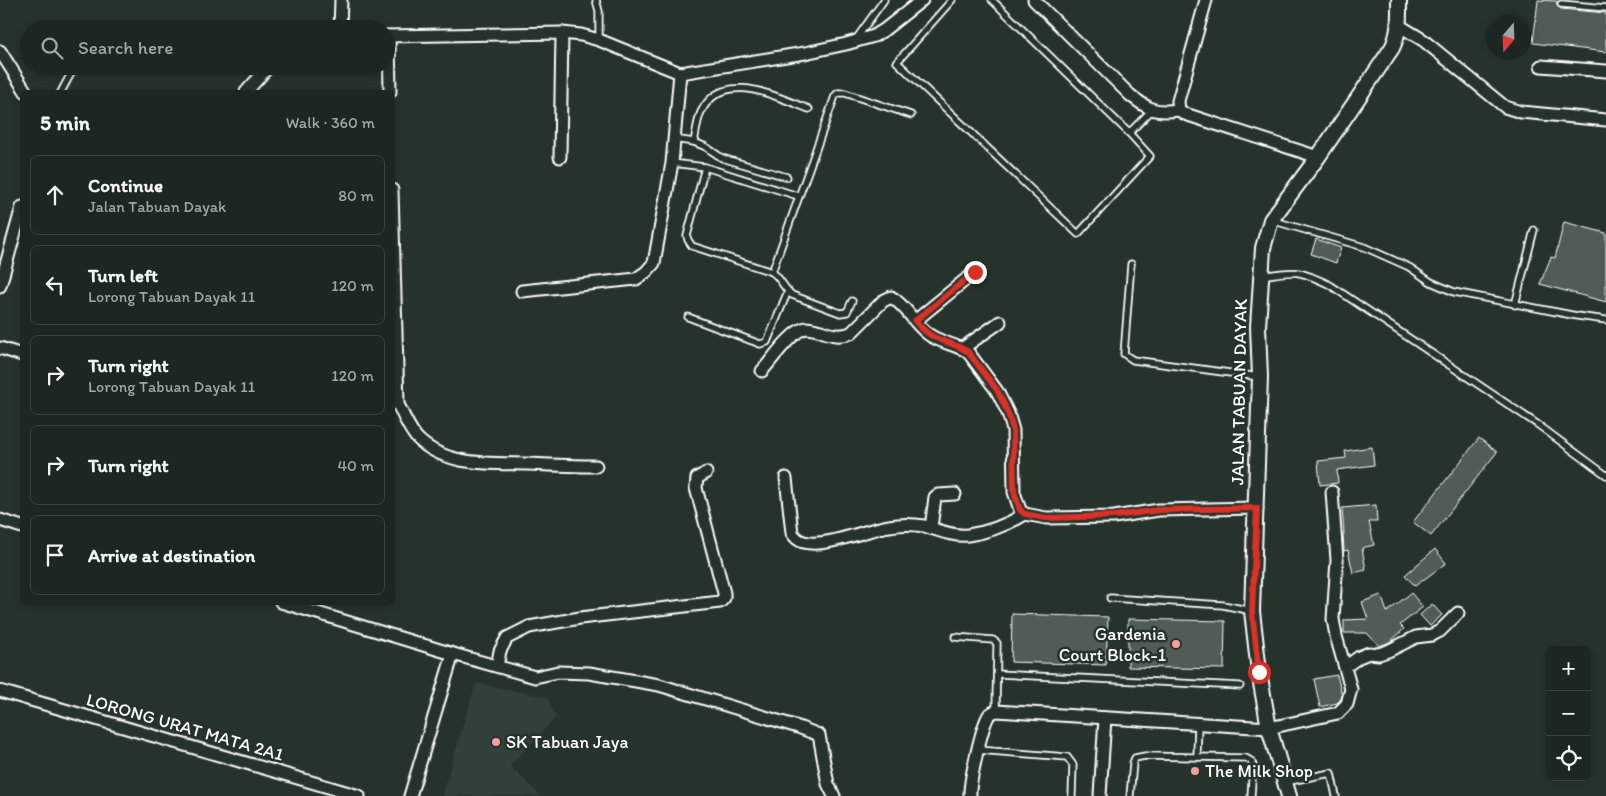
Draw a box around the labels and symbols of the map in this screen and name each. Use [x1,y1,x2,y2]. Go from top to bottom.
north arrow [1486,15,1531,60]
route end [964,261,987,284]
street label: JALAN TABUAN DAYAK [1226,298,1252,485]
place label: Gardenia Court Block-1 [1059,623,1167,666]
marker: Gardenia Court Block-1 [1170,638,1182,650]
route start [1248,661,1271,684]
street label: LORONG URAT MATA 2A1 [84,688,286,766]
place label: SK Tabuan Jaya [506,731,628,753]
marker: SK Tabuan Jaya [490,736,502,748]
place label: The Milk Shop [1205,760,1313,782]
marker: The Milk Shop [1189,765,1201,777]

